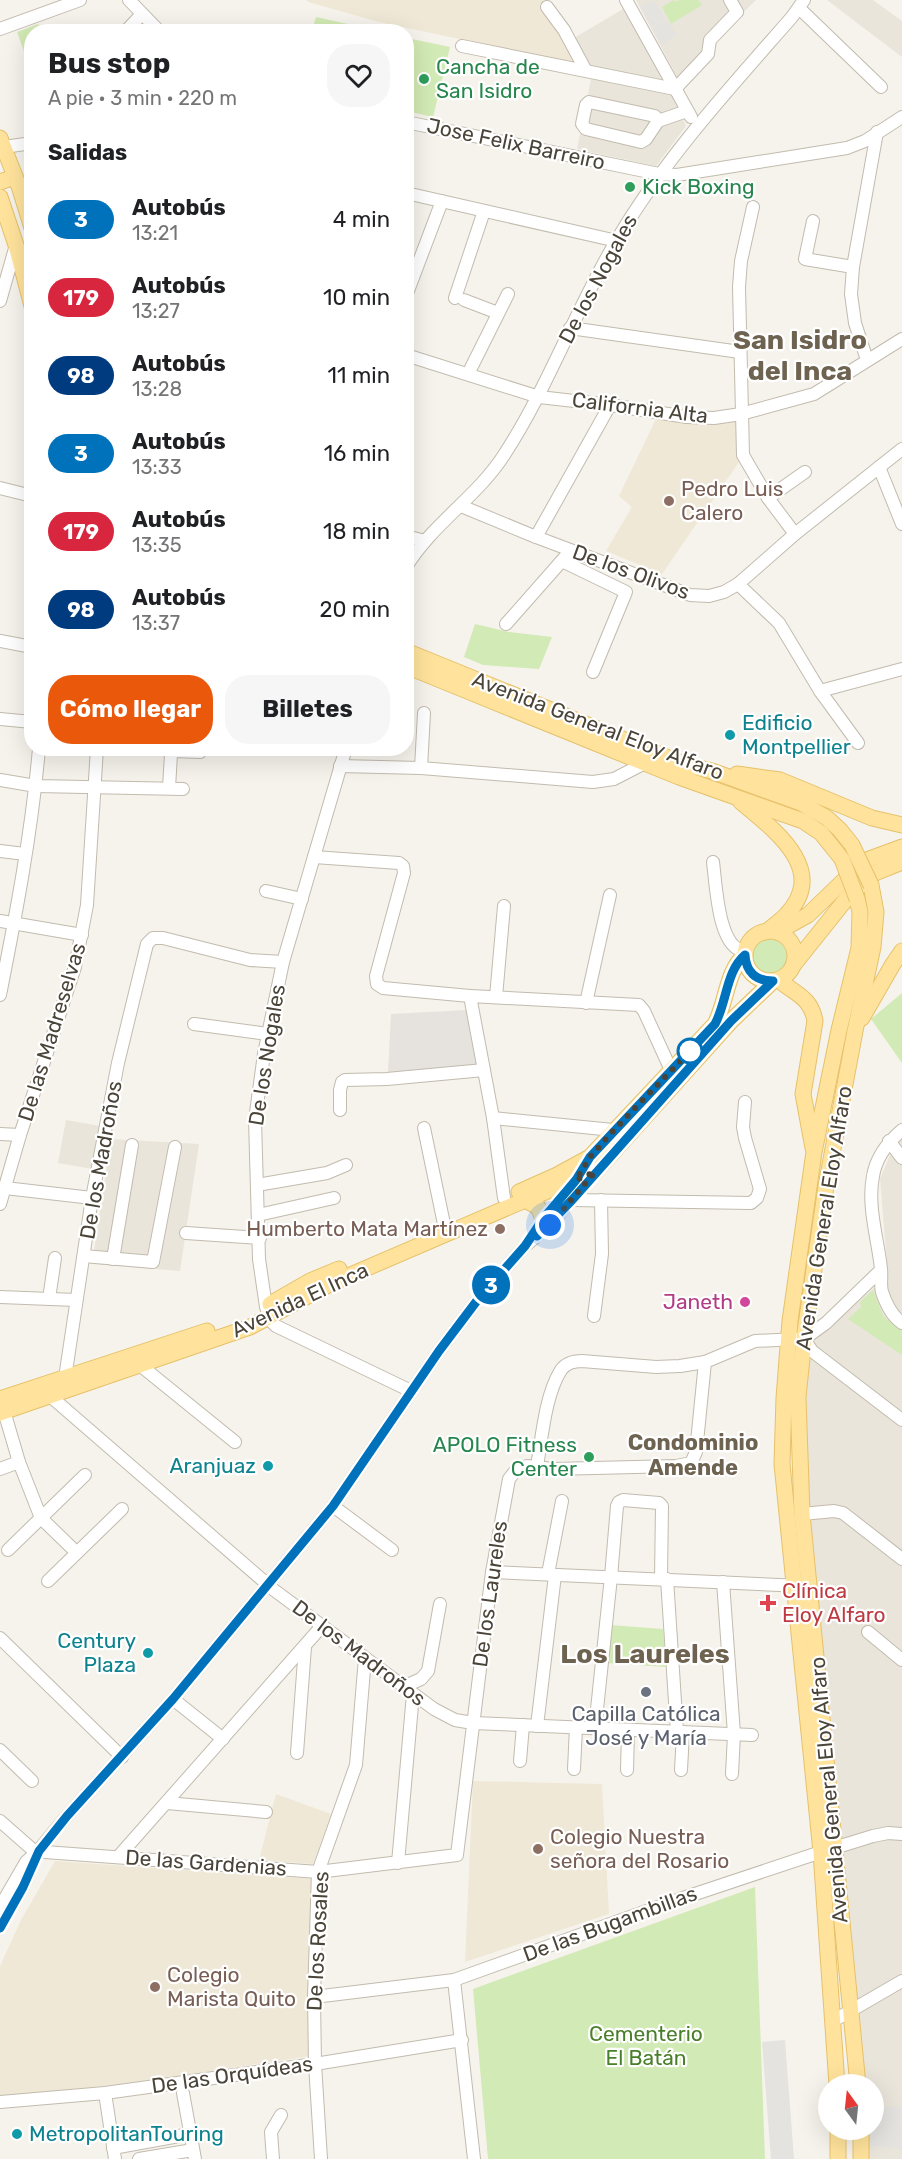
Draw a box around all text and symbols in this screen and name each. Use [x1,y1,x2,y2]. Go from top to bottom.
button: heart [327,44,390,107]
text: Bus stop [48,47,170,80]
place label: Cancha de San Isidro [436,54,540,103]
marker: Cancha de San Isidro [417,72,431,86]
text: A pie · 3 min · 220 m [48,86,237,110]
street label: Jose Felix Barreiro [425,112,607,175]
text: Salidas [48,139,127,166]
place label: Kick Boxing [642,174,755,199]
marker: Kick Boxing [623,180,637,194]
text: Autobús [132,194,226,221]
text: 4 min [333,206,390,233]
text: 3 [74,207,88,232]
street label: De los Nogales [553,210,642,348]
text: 13:21 [132,221,178,245]
text: Autobús [132,272,226,299]
text: 10 min [323,284,390,311]
text: 179 [63,285,99,310]
text: 13:27 [132,299,180,323]
district label: San Isidro del Inca [733,324,867,387]
text: Autobús [132,350,226,377]
text: 11 min [328,362,390,389]
text: 98 [67,363,95,388]
text: 13:28 [132,377,182,401]
street label: California Alta [571,387,709,428]
text: Autobús [132,428,226,455]
text: 16 min [324,440,390,467]
text: 3 [74,441,88,466]
text: 13:33 [132,455,182,479]
place label: Pedro Luis Calero [681,476,783,525]
marker: Pedro Luis Calero [662,494,676,508]
text: Autobús [132,506,226,533]
text: 18 min [323,518,390,545]
text: 179 [63,519,99,544]
text: 13:35 [132,533,182,557]
street label: De los Olivos [569,539,693,604]
text: Autobús [132,584,226,611]
text: 20 min [320,596,390,623]
text: 98 [67,597,95,622]
text: 13:37 [132,611,180,635]
street label: Avenida General Eloy Alfaro [469,666,727,785]
button: Cómo llegar [48,675,213,744]
button: Billetes [225,675,390,744]
place label: Edificio Montpellier [742,710,851,759]
marker: Edificio Montpellier [723,728,737,742]
street label: De las Madreselvas [12,940,91,1124]
street label: De los Nogales [243,982,290,1127]
unlabelled marker [677,1038,703,1064]
street label: De los Madroños [74,1079,127,1241]
street label: Avenida General Eloy Alfaro [790,1084,857,1352]
your location [535,1210,565,1240]
place label: Humberto Mata Martínez [246,1216,488,1241]
marker: Humberto Mata Martínez [493,1222,507,1236]
street label: Avenida El Inca [227,1257,372,1342]
line badge: 3 [472,1266,510,1304]
text: 3 [484,1273,498,1298]
place label: Janeth [663,1289,733,1314]
marker: Janeth [738,1295,752,1309]
district label: Condominio Amende [628,1429,758,1481]
place label: APOLO Fitness Center [433,1432,577,1481]
marker: APOLO Fitness Center [582,1450,596,1464]
place label: Aranjuaz [170,1453,256,1478]
marker: Aranjuaz [261,1459,275,1473]
street label: De los Laureles [467,1519,512,1669]
place label: Clínica Eloy Alfaro [782,1578,886,1627]
street label: De los Madroños [288,1594,431,1711]
marker: Clínica Eloy Alfaro [759,1594,777,1612]
place label: Century Plaza [57,1628,136,1677]
district label: Los Laureles [560,1638,730,1670]
marker: Century Plaza [141,1646,155,1660]
street label: Avenida General Eloy Alfaro [804,1656,853,1924]
marker: Capilla Católica José y María [639,1685,653,1699]
place label: Capilla Católica José y María [571,1701,721,1750]
place label: Colegio Nuestra señora del Rosario [550,1824,729,1873]
marker: Colegio Nuestra señora del Rosario [531,1842,545,1856]
street label: De las Gardenias [124,1844,288,1881]
street label: De los Rosales [301,1870,334,2012]
street label: De las Bugambillas [519,1880,700,1967]
place label: Colegio Marista Quito [167,1962,296,2011]
marker: Colegio Marista Quito [148,1980,162,1994]
park label: Cementerio El Batán [589,2021,703,2070]
street label: De las Orquídeas [150,2051,314,2098]
north arrow [818,2074,884,2140]
map controls [818,2074,884,2140]
place label: MetropolitanTouring [29,2121,224,2146]
marker: MetropolitanTouring [10,2127,24,2141]

